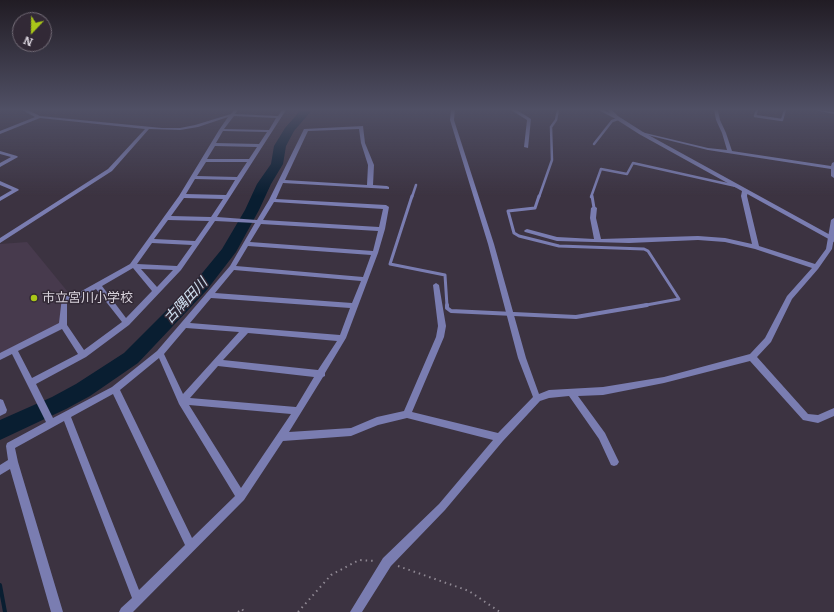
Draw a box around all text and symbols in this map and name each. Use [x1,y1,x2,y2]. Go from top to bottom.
north arrow [12,12,52,52]
text: N [21,33,35,51]
water label: 古隅田川 [161,275,211,327]
place label: 市立宮川小学校 [42,290,133,306]
marker: 市立宮川小学校 [29,293,39,303]

